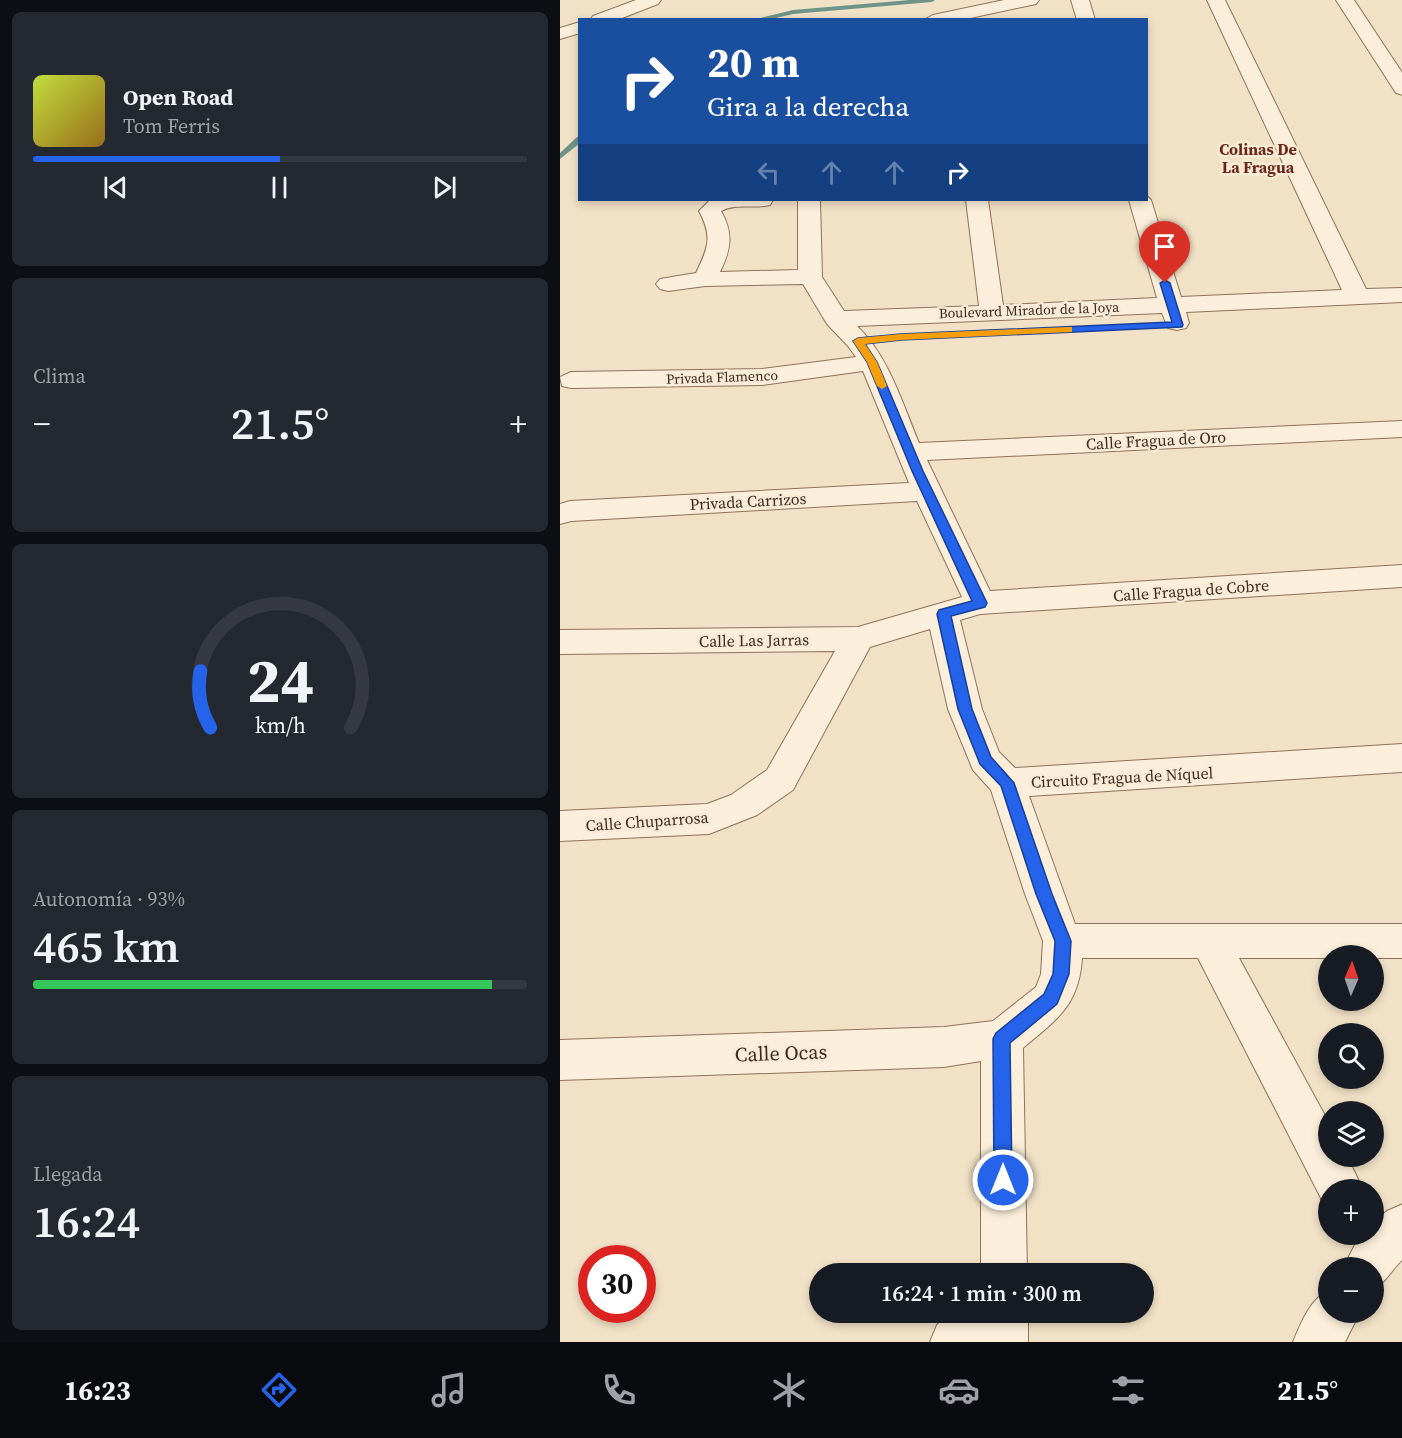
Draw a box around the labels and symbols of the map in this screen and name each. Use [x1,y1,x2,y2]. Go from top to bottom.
district label: Colinas De La Fragua [1219,138,1297,178]
pin [1139,221,1190,283]
street label: Boulevard Mirador de la Joya [939,297,1120,323]
street label: Privada Flamenco [666,365,779,389]
street label: Calle Fragua de Oro [1085,425,1227,455]
street label: Privada Carrizos [689,487,807,515]
street label: Calle Fragua de Cobre [1112,574,1270,606]
street label: Calle Las Jarras [699,628,809,652]
street label: Circuito Fragua de Níquel [1030,761,1214,793]
street label: Calle Chuparrosa [585,806,710,836]
north arrow [1318,945,1384,1011]
street label: Calle Ocas [734,1037,828,1069]
position arrow [971,1148,1035,1212]
speed limit sign: 30 [578,1245,656,1323]

